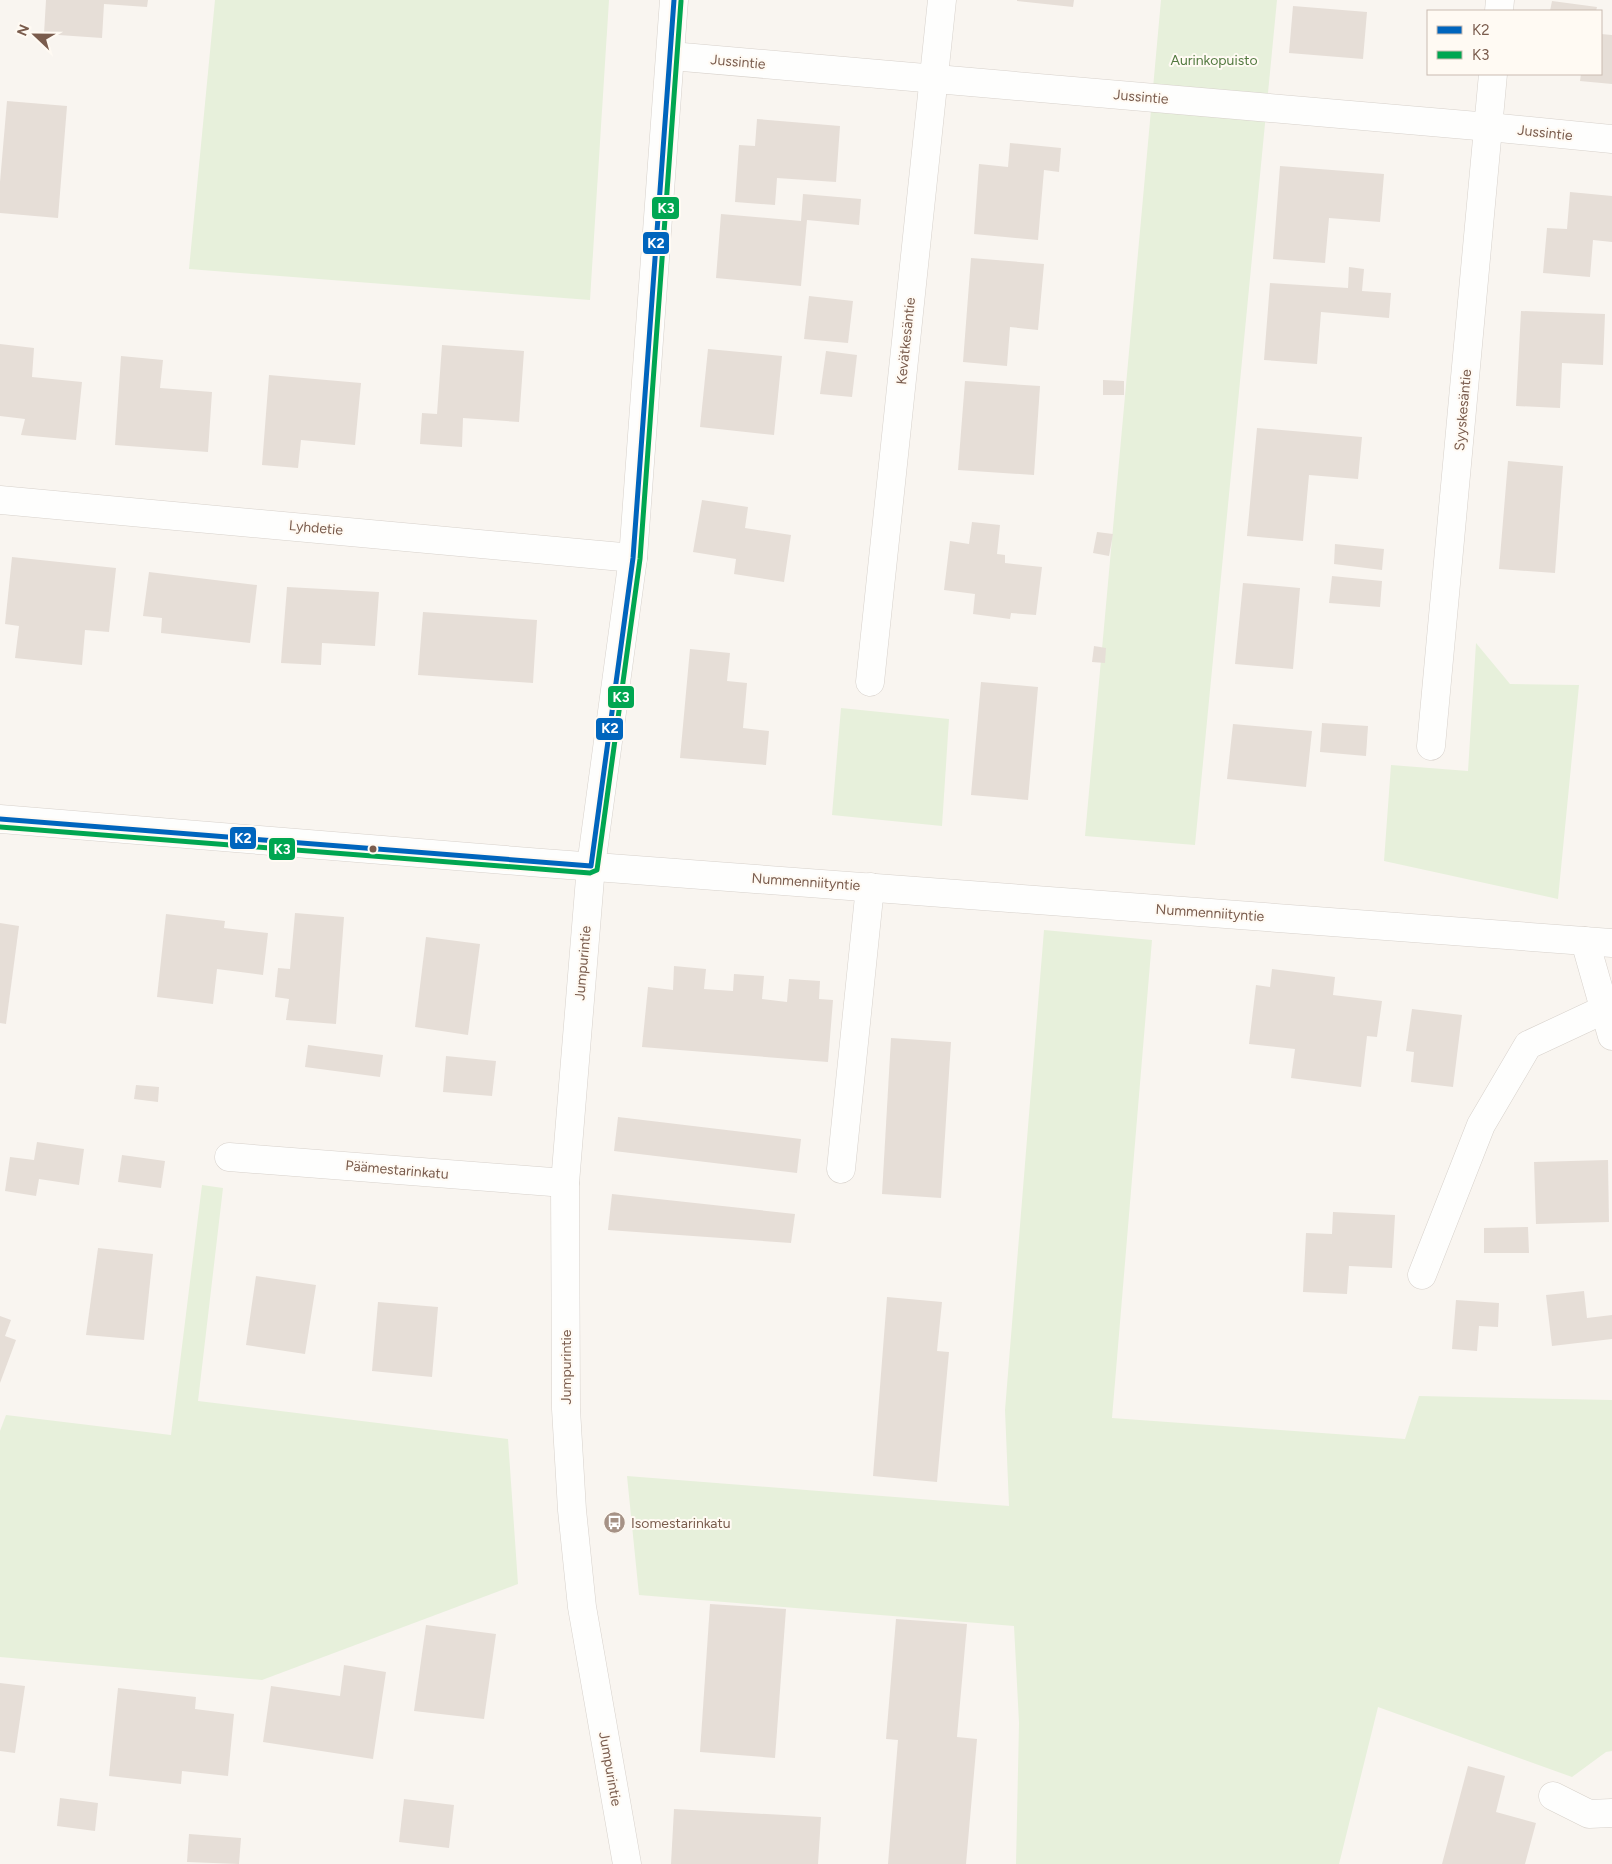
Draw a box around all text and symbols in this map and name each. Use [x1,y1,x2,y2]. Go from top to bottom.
north arrow [10,10,60,60]
legend [1427,10,1602,75]
text: K2 [1472,21,1490,39]
text: N [14,22,33,39]
text: K3 [1472,46,1489,64]
street label: Jussintie [710,51,767,73]
park label: Aurinkopuisto [1170,52,1258,69]
street label: Jussintie [1113,86,1170,108]
street label: Jussintie [1517,122,1574,144]
line badge: K3 [651,196,680,220]
text: K3 [657,200,675,217]
line badge: K2 [642,231,670,255]
text: K2 [647,235,665,252]
street label: Kevätkesäntie [893,296,919,385]
street label: Syyskesäntie [1451,368,1475,451]
street label: Lyhdetie [288,517,344,539]
line badge: K3 [607,685,635,709]
text: K3 [612,689,630,706]
line badge: K2 [595,717,624,741]
text: K2 [601,720,619,737]
line badge: K2 [229,826,257,850]
text: K2 [234,830,252,847]
line badge: K3 [268,837,296,861]
text: K3 [273,841,291,858]
unlabelled marker [368,844,378,854]
street label: Nummenniityntie [751,870,861,894]
street label: Nummenniityntie [1155,901,1265,925]
street label: Jumpurintie [571,925,595,1001]
street label: Päämestarinkatu [345,1157,449,1183]
street label: Jumpurintie [558,1329,575,1405]
bus stop icon: Isomestarinkatu [603,1511,627,1535]
place label: Isomestarinkatu [631,1515,731,1532]
street label: Jumpurintie [595,1731,625,1808]

